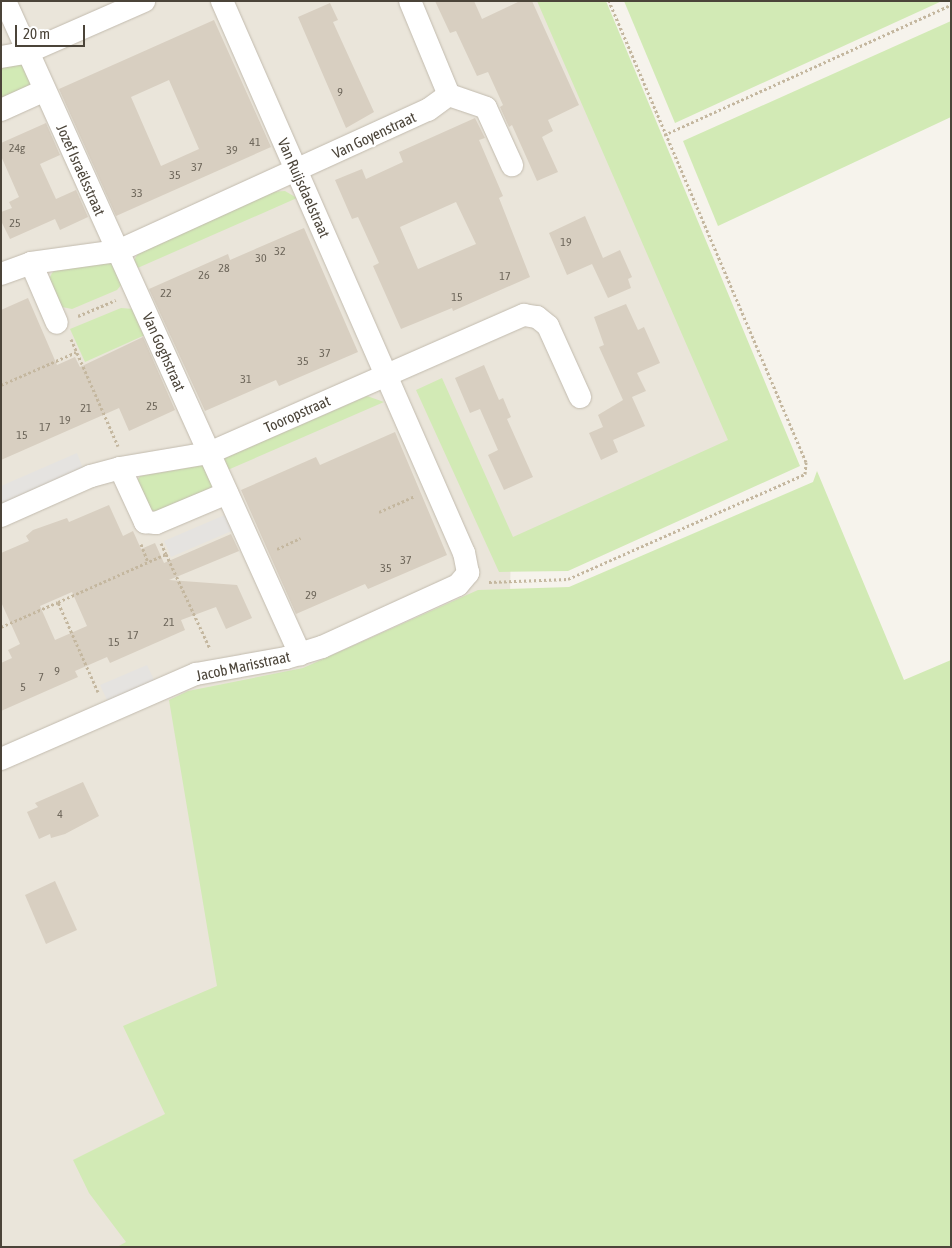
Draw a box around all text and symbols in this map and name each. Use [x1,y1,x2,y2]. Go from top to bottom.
scale bar [18,15,88,47]
text: 20 m [23,25,50,42]
house number: 9 [337,86,343,100]
street label: Van Goyenstraat [329,108,419,162]
street label: Jozef Israëlsstraat [53,121,109,219]
street label: Van Ruijsdaelstraat [274,135,334,241]
house number: 41 [249,136,261,150]
house number: 24g [9,142,25,156]
house number: 39 [226,144,238,158]
house number: 37 [191,161,203,175]
house number: 35 [169,169,181,183]
house number: 33 [131,187,143,201]
house number: 25 [9,217,21,231]
house number: 19 [560,236,572,250]
house number: 32 [274,245,286,259]
house number: 30 [255,252,267,266]
house number: 28 [218,262,230,276]
house number: 26 [198,269,210,283]
house number: 17 [499,270,511,284]
house number: 22 [160,287,172,301]
house number: 15 [451,291,463,305]
street label: Van Goghstraat [139,310,189,394]
house number: 37 [319,347,331,361]
house number: 35 [297,355,309,369]
house number: 31 [240,373,252,387]
street label: Tooropstraat [261,391,333,437]
house number: 25 [146,400,158,414]
house number: 21 [80,402,92,416]
house number: 19 [59,414,71,428]
house number: 17 [39,421,51,435]
house number: 15 [16,429,28,443]
house number: 37 [400,554,412,568]
house number: 35 [380,562,392,576]
house number: 29 [305,589,317,603]
house number: 21 [163,616,175,630]
house number: 17 [127,629,139,643]
house number: 15 [108,636,120,650]
street label: Jacob Marisstraat [194,647,292,685]
house number: 9 [54,665,60,679]
house number: 7 [38,671,44,685]
house number: 5 [20,681,26,695]
house number: 4 [57,808,63,822]

